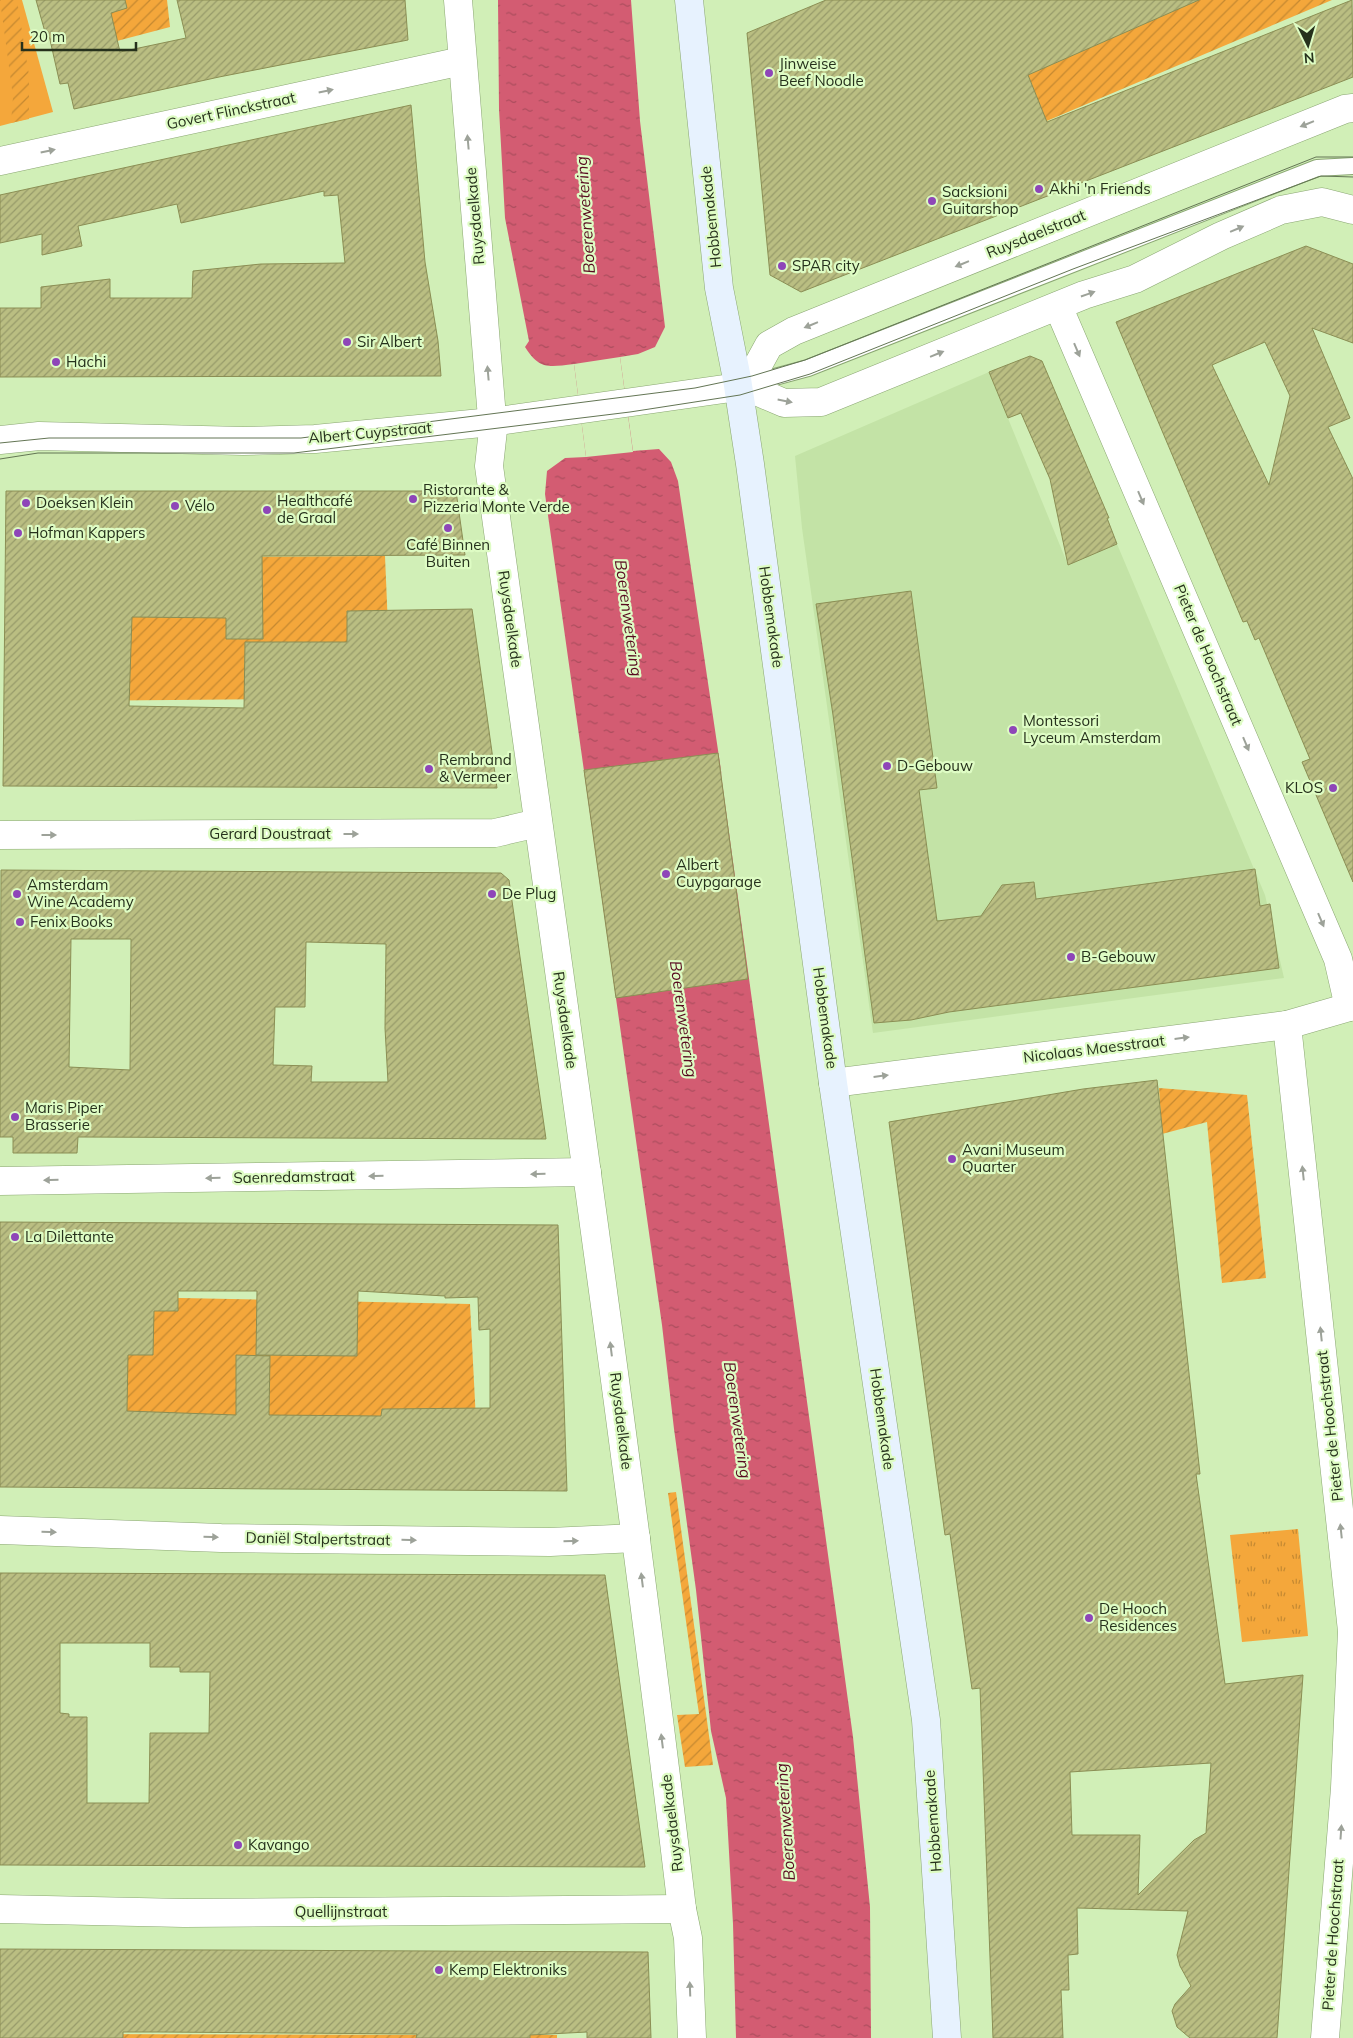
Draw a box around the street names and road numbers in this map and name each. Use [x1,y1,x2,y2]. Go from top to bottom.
street label: Govert Flinckstraat [165,88,297,133]
street label: Hobbemakade [696,165,725,269]
street label: Ruysdaelkade [461,166,488,266]
street label: Ruysdaelstraat [983,205,1088,262]
street label: Albert Cuypstraat [308,418,432,447]
street label: Hobbemakade [755,565,788,669]
street label: Ruysdaelkade [494,569,527,669]
street label: Pieter de Hoochstraat [1170,581,1247,728]
street label: Gerard Doustraat [209,824,331,843]
street label: Hobbemakade [809,966,842,1070]
street label: Ruysdaelkade [549,970,582,1070]
street label: Nicolaas Maesstraat [1022,1030,1166,1067]
street label: Saenredamstraat [233,1166,355,1187]
street label: Pieter de Hoochstraat [1312,1350,1347,1502]
street label: Hobbemakade [866,1367,899,1471]
street label: Ruysdaelkade [606,1371,637,1471]
street label: Daniël Stalpertstraat [245,1528,391,1549]
street label: Hobbemakade [919,1769,946,1873]
street label: Ruysdaelkade [656,1773,687,1873]
street label: Pieter de Hoochstraat [1318,1859,1347,2011]
street label: Quellijnstraat [295,1902,387,1921]

